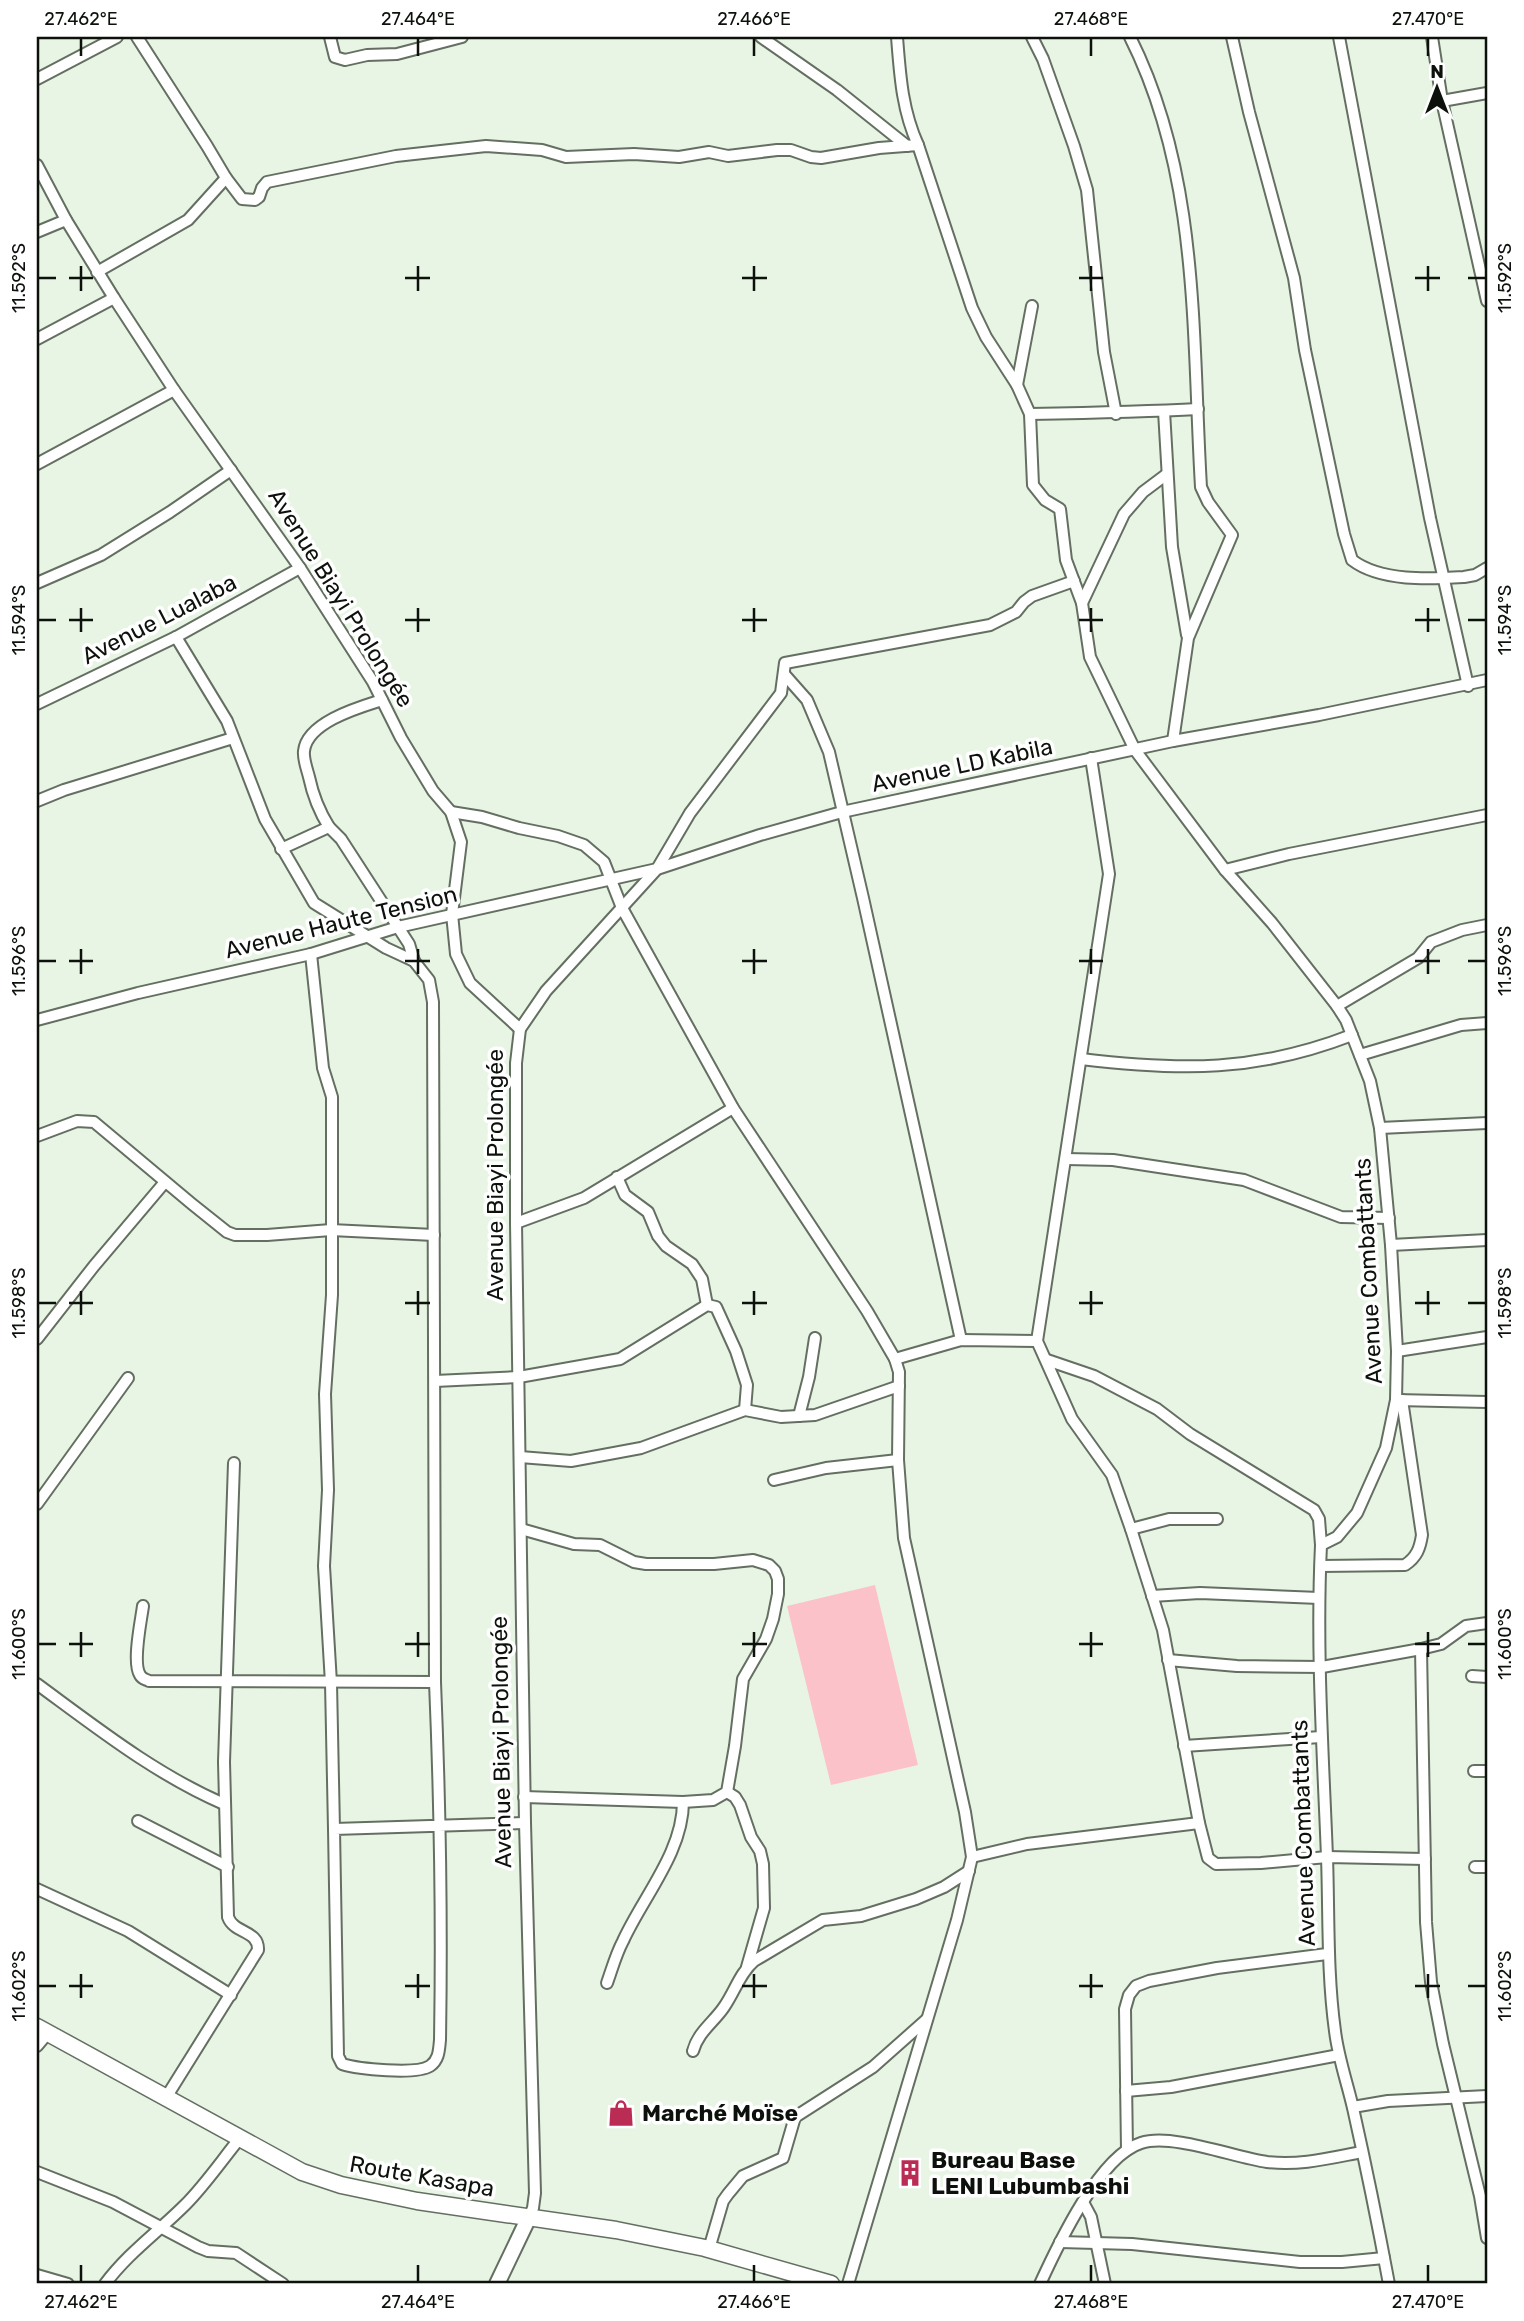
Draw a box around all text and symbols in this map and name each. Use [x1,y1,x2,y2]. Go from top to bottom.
text: 27.462°E [44,8,118,30]
text: 27.464°E [381,8,455,30]
text: 27.466°E [717,8,791,30]
text: 27.468°E [1054,8,1128,30]
text: 27.470°E [1392,8,1464,30]
north arrow [1402,52,1472,122]
text: N [1430,60,1444,83]
text: 11.592°S [8,243,30,313]
text: 11.592°S [1494,243,1516,313]
street label: Avenue Biayi Prolongée [262,484,420,712]
street label: Avenue Lualaba [77,568,241,670]
text: 11.594°S [8,585,30,655]
text: 11.594°S [1494,585,1516,655]
street label: Avenue LD Kabila [869,732,1055,798]
street label: Avenue Haute Tension [222,880,460,964]
text: 11.596°S [8,926,30,996]
text: 11.596°S [1494,926,1516,996]
street label: Avenue Biayi Prolongée [481,1049,509,1301]
street label: Avenue Combattants [1348,1157,1388,1385]
text: 11.598°S [8,1268,30,1338]
text: 11.598°S [1494,1268,1516,1338]
text: 11.600°S [8,1608,30,1680]
text: 11.600°S [1494,1608,1516,1680]
street label: Avenue Biayi Prolongée [485,1616,517,1868]
street label: Avenue Combattants [1285,1719,1321,1947]
text: 11.602°S [8,1951,30,2021]
text: 11.602°S [1494,1951,1516,2021]
shop icon: Marché Moïse [606,2098,636,2128]
place label: Marché Moïse [642,2099,798,2127]
place label: Bureau Base LENI Lubumbashi [931,2146,1129,2200]
street label: Route Kasapa [347,2149,497,2203]
building icon: Bureau Base LENI Lubumbashi [895,2158,925,2188]
text: 27.462°E [44,2291,118,2313]
text: 27.464°E [381,2291,455,2313]
text: 27.466°E [717,2291,791,2313]
text: 27.468°E [1054,2291,1128,2313]
text: 27.470°E [1392,2291,1464,2313]

